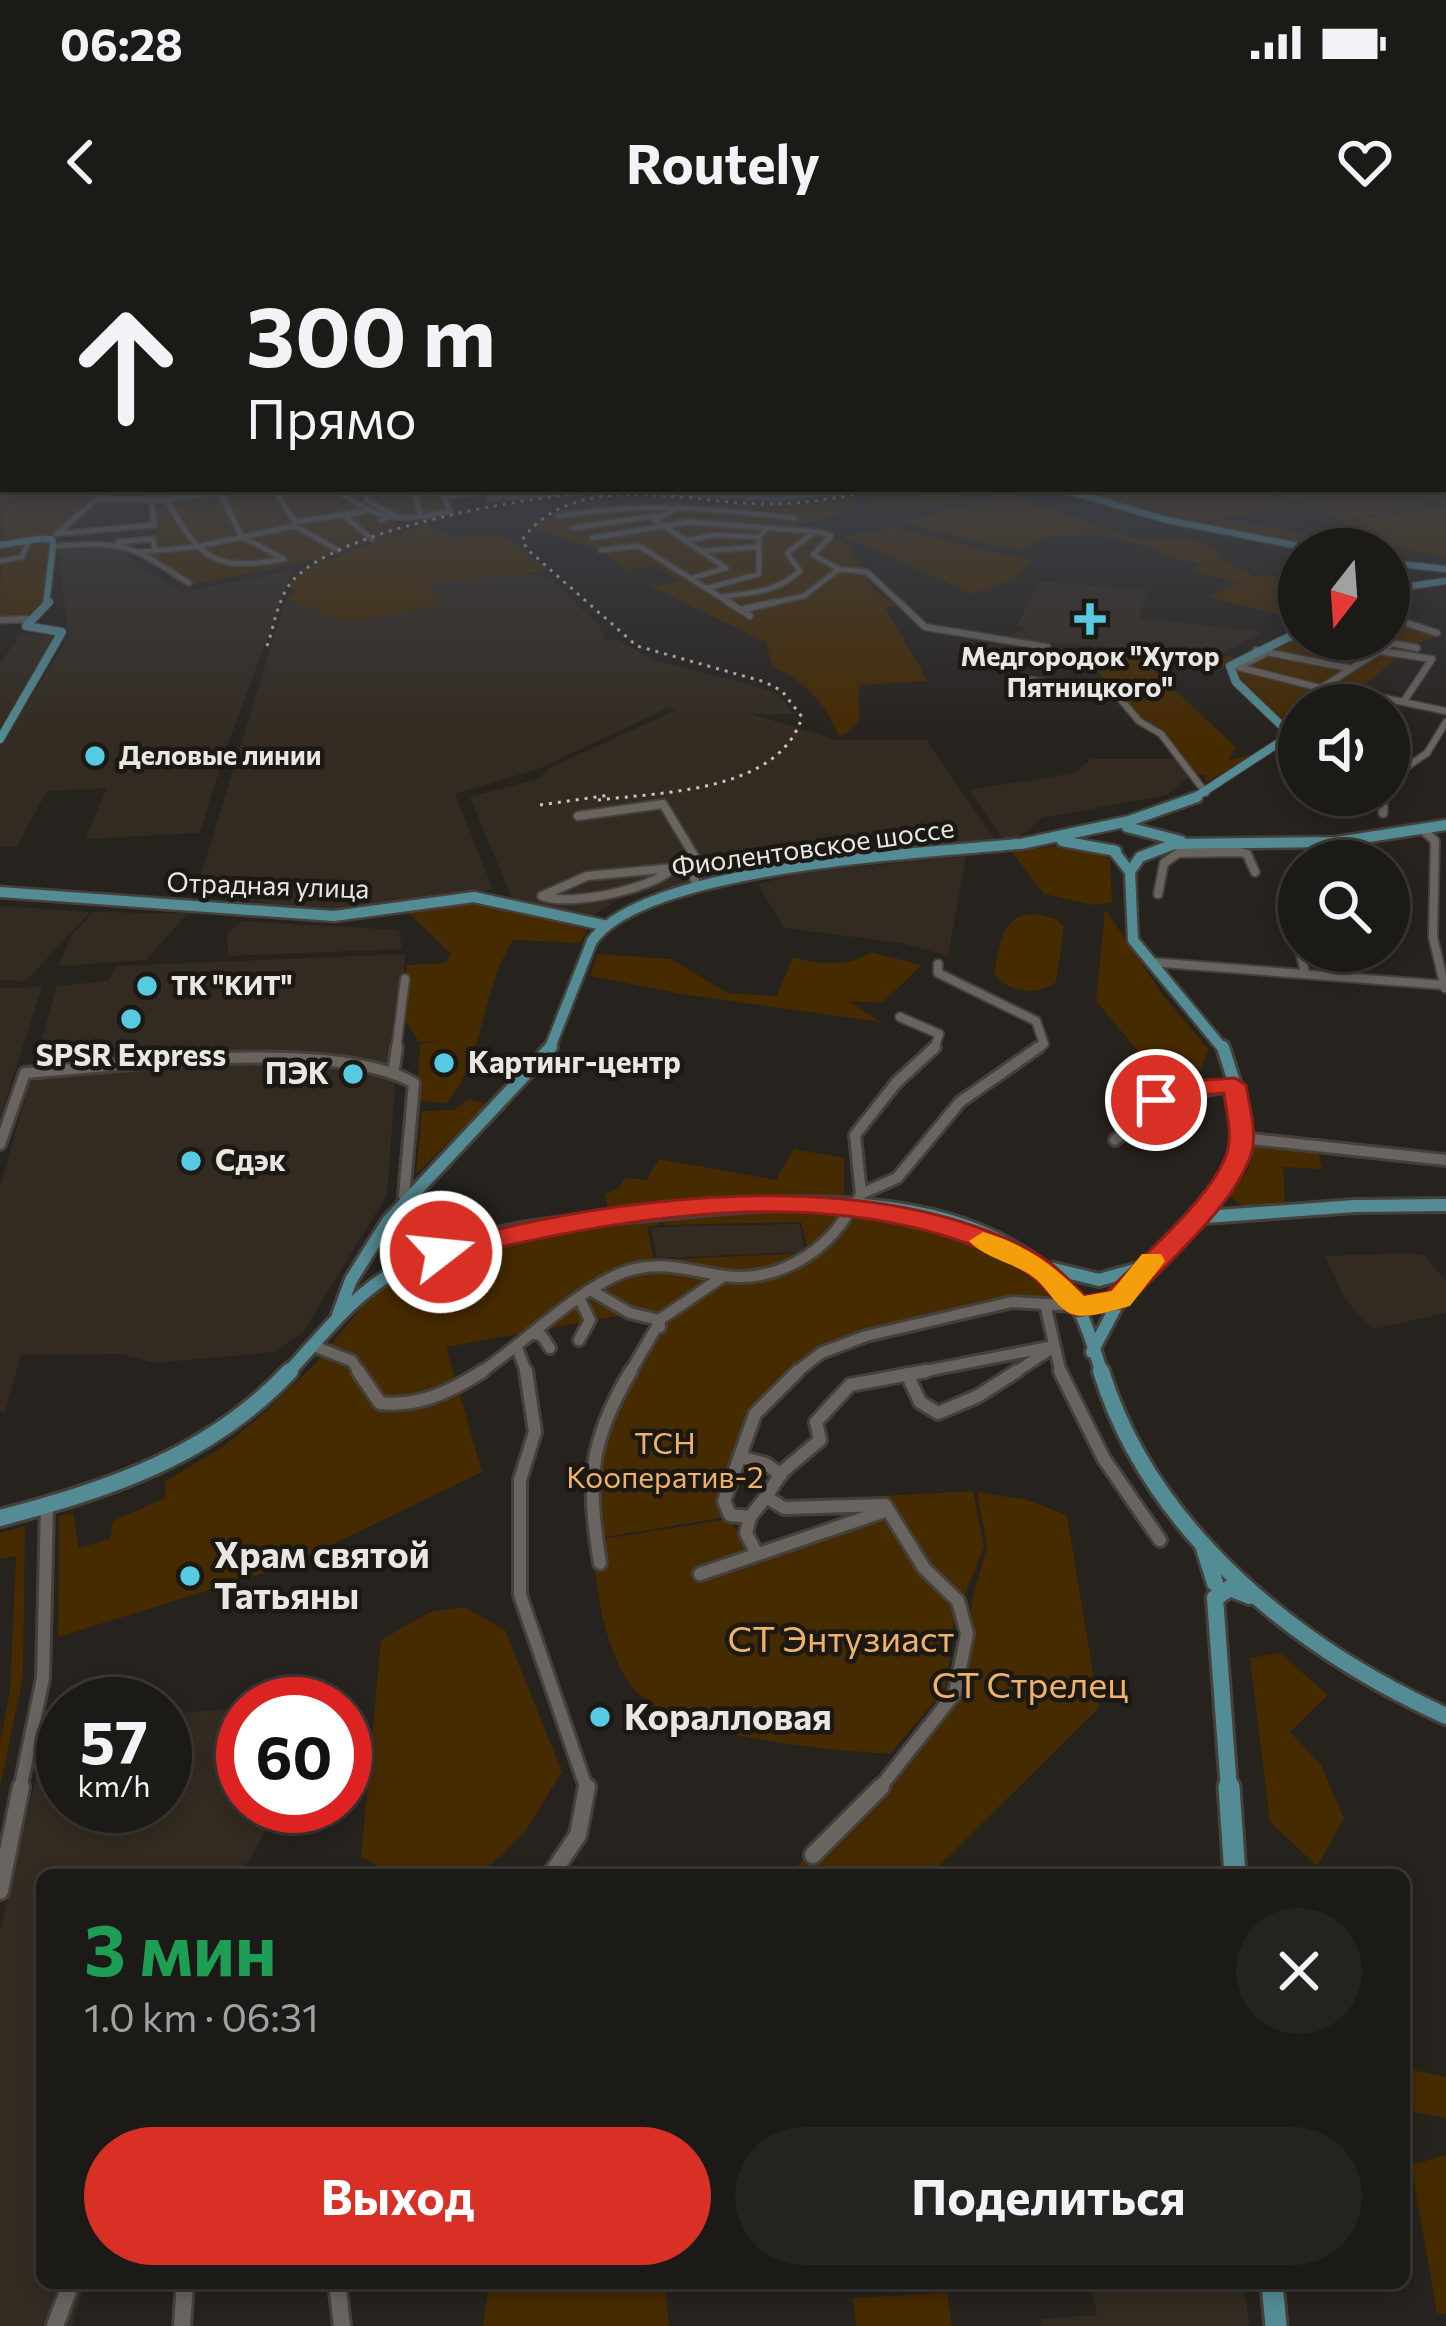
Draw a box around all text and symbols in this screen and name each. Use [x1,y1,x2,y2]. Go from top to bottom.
text: 06:28 [60,15,183,70]
icon: back [48,129,114,195]
text: Routely [626,129,820,195]
icon: heart [1332,129,1398,195]
text: 300 m [246,282,496,384]
icon: ahead [48,288,204,444]
text: Прямо [246,384,417,450]
north arrow [1278,528,1410,660]
map controls [1278,528,1410,972]
marker: Медгородок "Хутор Пятницкого" [1074,603,1106,635]
place label: Медгородок "Хутор Пятницкого" [960,639,1220,703]
button: sound [1278,684,1410,816]
place label: Деловые линии [119,738,321,771]
marker: Деловые линии [82,743,108,769]
street label: Фиолентовское шоссе [669,810,956,883]
button: search [1278,840,1410,972]
street label: Отрадная улица [166,864,370,905]
place label: ТК "КИТ" [171,968,293,1001]
marker: ТК "КИТ" [134,973,160,999]
marker: SPSR Express [118,1006,144,1032]
place label: SPSR Express [36,1035,226,1072]
place label: Картинг-центр [468,1042,681,1079]
pin [1105,1049,1207,1151]
marker: Картинг-центр [431,1050,457,1076]
place label: ПЭК [265,1053,329,1090]
marker: ПЭК [340,1061,366,1087]
icon: arrive [1123,1067,1189,1133]
place label: Сдэк [215,1140,286,1177]
marker: Сдэк [178,1148,204,1174]
position arrow [378,1189,504,1315]
park label: ТСН Кооператив-2 [566,1423,764,1494]
place label: Храм святой Татьяны [214,1531,430,1616]
marker: Храм святой Татьяны [177,1563,203,1589]
park label: СТ Энтузиаст [728,1615,955,1659]
park label: СТ Стрелец [932,1661,1128,1705]
speed limit sign: 60 [216,1677,372,1833]
place label: Коралловая [624,1693,832,1737]
text: 57 [80,1703,148,1776]
marker: Коралловая [587,1704,613,1730]
text: km/h [78,1766,150,1803]
text: 3 мин [84,1903,277,1991]
button: close [1236,1908,1362,2034]
text: 1.0 km · 06:31 [84,1992,319,2040]
button: Выход [84,2127,711,2265]
button: Поделиться [735,2127,1362,2265]

